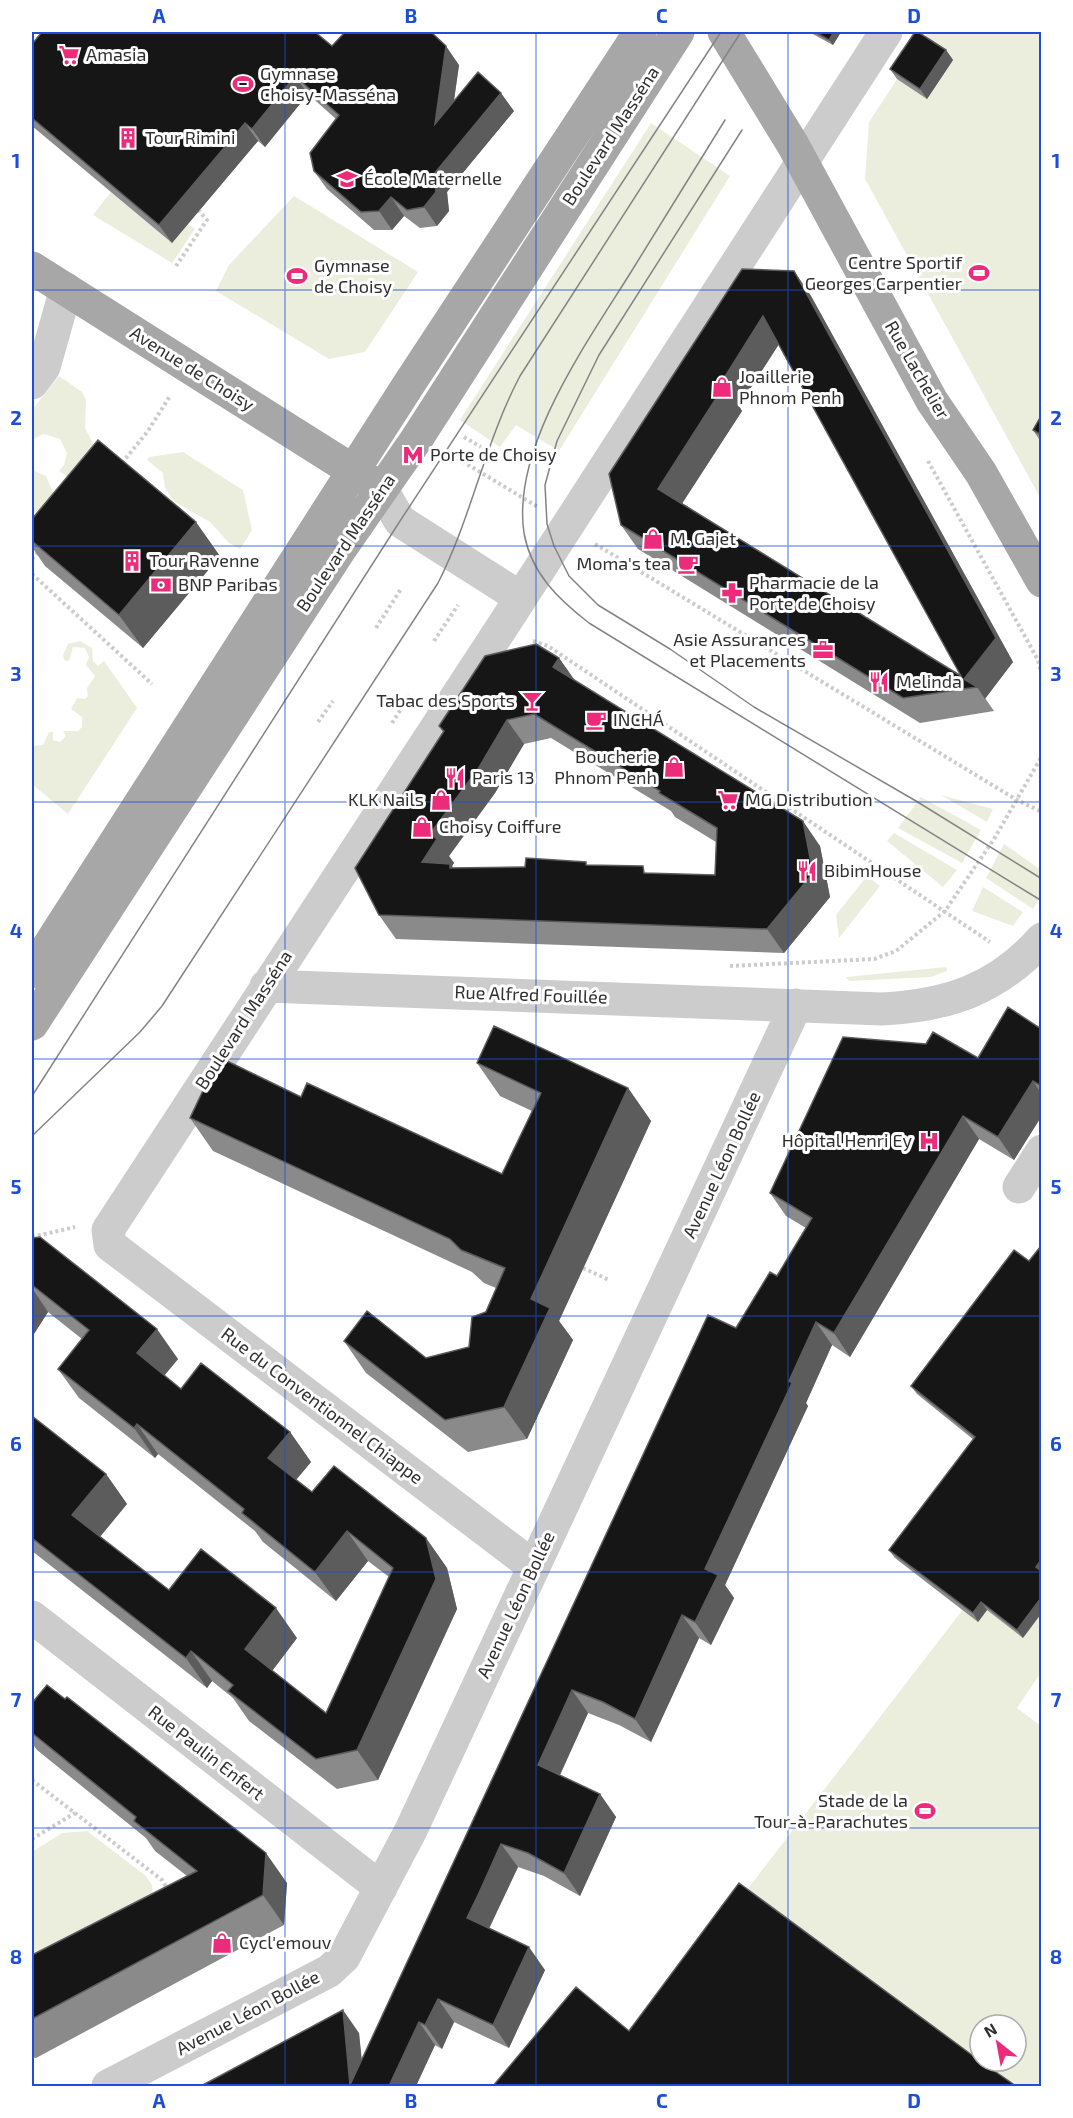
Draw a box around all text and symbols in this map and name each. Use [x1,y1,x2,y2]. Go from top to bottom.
text: A [152,3,166,27]
text: B [405,3,417,27]
text: C [656,3,668,27]
text: D [907,3,921,27]
supermarket icon: Amasia [57,43,81,67]
place label: Amasia [86,43,146,65]
place label: Gymnase Choisy-Masséna [260,62,396,105]
street label: Boulevard Masséna [557,62,663,209]
sports icon: Gymnase Choisy-Masséna [231,72,255,96]
building icon: Tour Rimini [116,126,140,150]
place label: Tour Rimini [145,126,236,148]
text: 1 [12,148,20,172]
text: 1 [1052,148,1060,172]
school or university icon: École Maternelle [335,167,359,191]
place label: École Maternelle [364,167,502,189]
place label: Centre Sportif Georges Carpentier [805,251,963,294]
place label: Gymnase de Choisy [314,254,392,297]
sports icon: Centre Sportif Georges Carpentier [967,261,991,285]
sports icon: Gymnase de Choisy [285,264,309,288]
street label: Rue Lachelier [881,316,955,423]
street label: Avenue de Choisy [126,321,259,415]
place label: Joaillerie Phnom Penh [739,365,842,408]
shop icon: Joaillerie Phnom Penh [710,375,734,399]
text: 2 [10,405,22,429]
text: 2 [1050,405,1062,429]
metro station icon: Porte de Choisy [401,443,425,467]
place label: Porte de Choisy [430,443,557,465]
street label: Boulevard Masséna [291,469,399,615]
shop icon: M. Gajet [641,527,665,551]
place label: M. Gajet [670,527,736,549]
building icon: Tour Ravenne [120,549,144,573]
place label: Tour Ravenne [149,549,259,571]
place label: Moma's tea [577,552,671,574]
cafe icon: Moma's tea [676,552,700,576]
place label: Pharmacie de la Porte de Choisy [749,571,879,614]
bank icon: BNP Paribas [149,573,173,597]
place label: BNP Paribas [178,573,278,595]
pharmacy icon: Pharmacie de la Porte de Choisy [720,581,744,605]
place label: Asie Assurances et Placements [673,628,806,671]
office icon: Asie Assurances et Placements [811,638,835,662]
text: 3 [10,661,22,685]
text: 3 [1050,661,1062,685]
restaurant icon: Melinda [867,670,891,694]
place label: Melinda [896,670,962,692]
place label: Tabac des Sports [376,689,515,711]
bar icon: Tabac des Sports [520,689,544,713]
cafe icon: INCHÁ [584,708,608,732]
place label: INCHÁ [613,708,665,730]
place label: Boucherie Phnom Penh [554,745,657,788]
shop icon: Boucherie Phnom Penh [662,755,686,779]
restaurant icon: Paris 13 [443,766,467,790]
place label: Paris 13 [472,766,534,788]
place label: KLK Nails [348,788,424,810]
shop icon: KLK Nails [429,788,453,812]
supermarket icon: MG Distribution [716,788,740,812]
place label: MG Distribution [745,788,873,810]
shop icon: Choisy Coiffure [410,815,434,839]
place label: Choisy Coiffure [439,815,561,837]
restaurant icon: BibimHouse [795,859,819,883]
place label: BibimHouse [824,859,921,881]
text: 4 [10,918,23,942]
text: 4 [1050,918,1063,942]
street label: Boulevard Masséna [190,946,296,1093]
street label: Rue Alfred Fouillée [454,980,608,1008]
street label: Avenue Léon Bollée [677,1088,765,1241]
place label: Hôpital Henri Ey [782,1129,912,1151]
hospital icon: Hôpital Henri Ey [917,1129,941,1153]
text: 5 [10,1174,22,1198]
text: 5 [1050,1174,1062,1198]
street label: Rue du Conventionnel Chiappe [217,1322,428,1488]
text: 6 [10,1431,22,1455]
text: 6 [1050,1431,1062,1455]
street label: Avenue Léon Bollée [471,1528,559,1681]
text: 7 [11,1687,22,1711]
text: 7 [1051,1687,1062,1711]
street label: Rue Paulin Enfert [144,1700,269,1804]
place label: Stade de la Tour-à-Parachutes [754,1789,908,1832]
sports icon: Stade de la Tour-à-Parachutes [913,1799,937,1823]
shop icon: Cycl'emouv [210,1931,234,1955]
place label: Cycl'emouv [239,1931,332,1953]
text: 8 [10,1944,22,1968]
text: 8 [1050,1944,1062,1968]
street label: Avenue Léon Bollée [172,1965,323,2059]
north arrow [968,2013,1028,2073]
text: N [980,2019,1000,2041]
text: A [152,2088,166,2112]
text: B [405,2088,417,2112]
text: C [656,2088,668,2112]
text: D [907,2088,921,2112]

